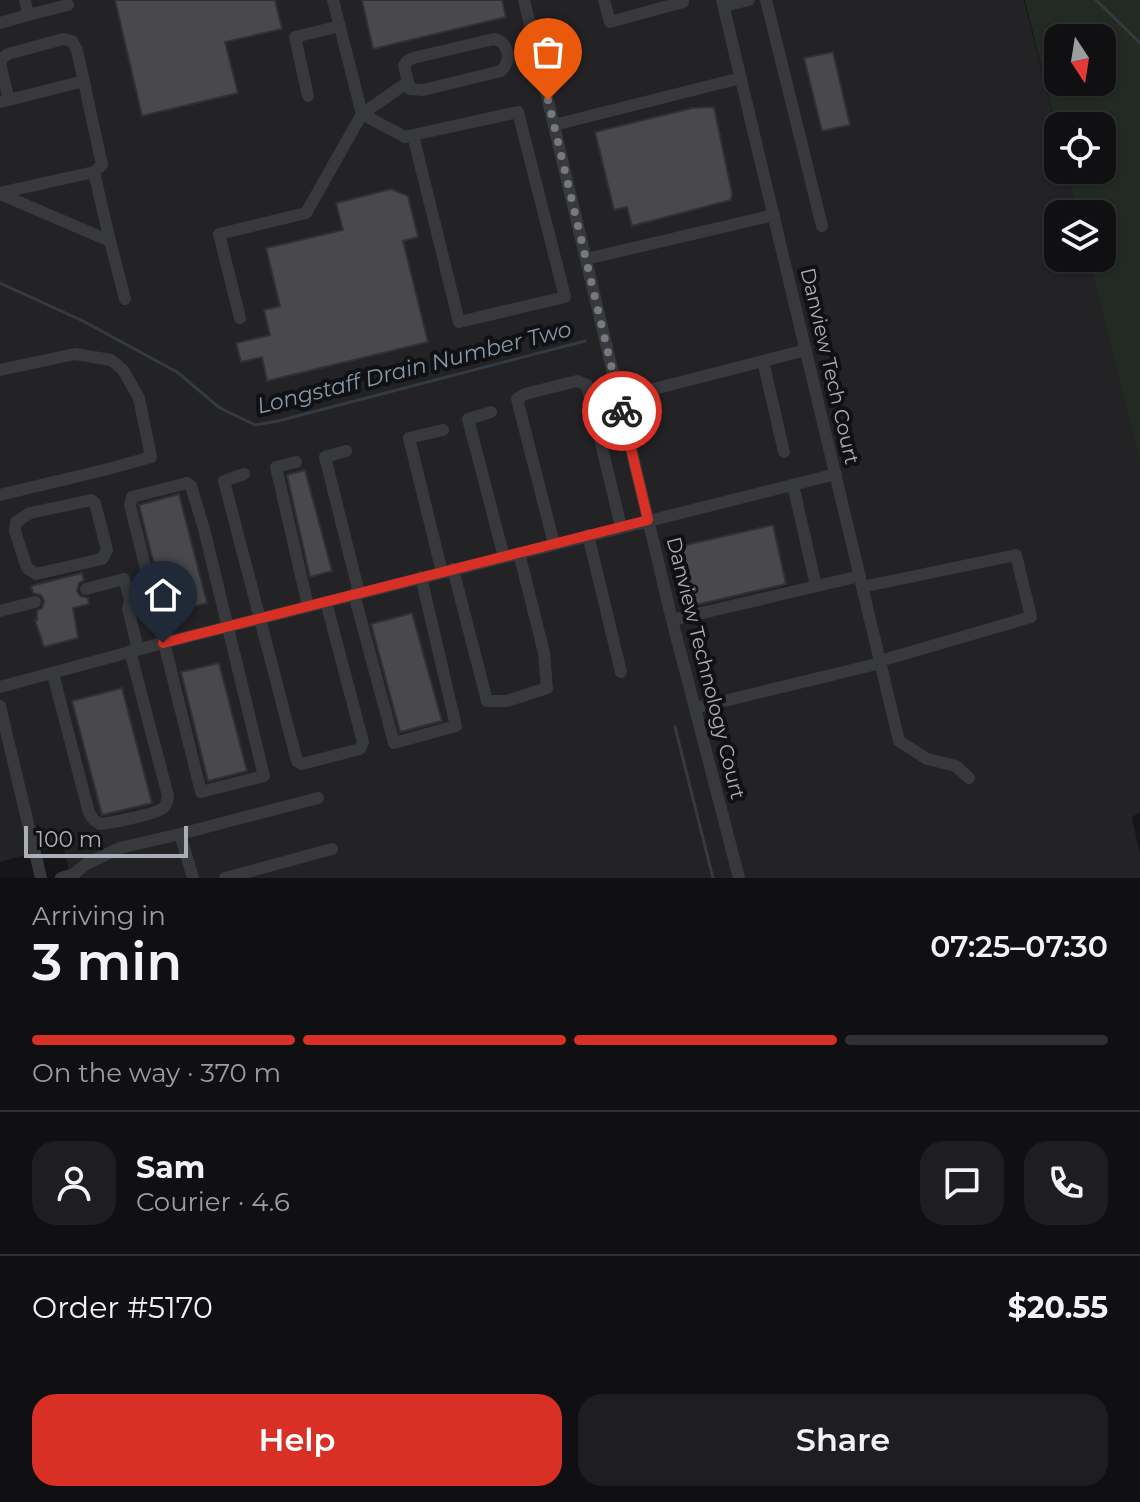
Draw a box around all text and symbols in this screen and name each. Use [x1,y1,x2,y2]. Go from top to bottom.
pin [514,18,582,100]
north arrow [1044,24,1116,96]
map controls [1044,24,1116,272]
icon: bag [526,30,570,74]
button: locate [1044,112,1116,184]
button: layers [1044,200,1116,272]
street label: Danview Tech Court [796,265,864,467]
water label: Longstaff Drain Number Two [254,315,574,420]
courier [582,371,662,451]
icon: bike [600,389,644,433]
street label: Danview Technology Court [662,534,750,802]
pin [129,561,197,643]
icon: home [141,573,185,617]
scale bar [24,822,188,858]
text: 100 m [36,826,102,853]
text: Arriving in [32,900,166,932]
text: 07:25–07:30 [930,928,1108,965]
text: 3 min [32,930,182,993]
text: On the way · 370 m [32,1057,281,1089]
button: person [32,1141,116,1225]
button: chat [920,1141,1004,1225]
button: phone [1024,1141,1108,1225]
text: Sam [136,1149,205,1186]
text: Courier · 4.6 [136,1186,290,1218]
text: Order #5170 [32,1289,213,1326]
text: $20.55 [1008,1289,1108,1326]
button: Help [32,1394,562,1486]
button: Share [578,1394,1108,1486]

